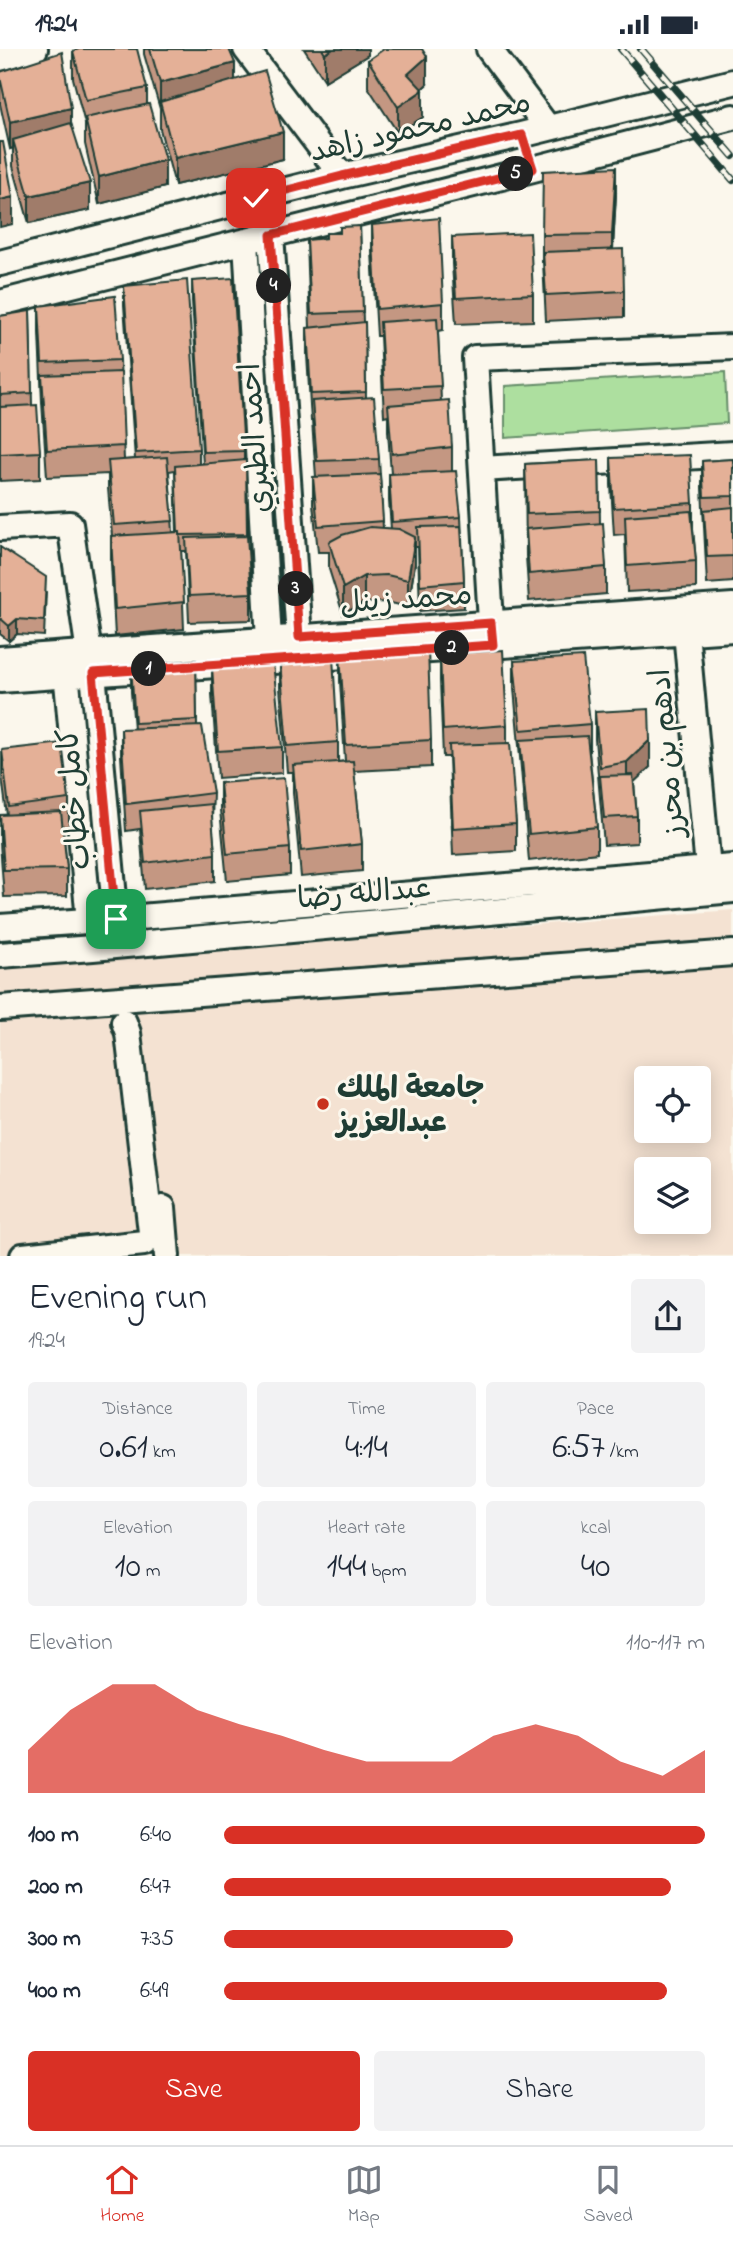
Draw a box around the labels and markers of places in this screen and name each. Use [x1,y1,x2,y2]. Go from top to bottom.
pin: 5 [498,157,534,191]
pin [226,168,286,228]
pin: 4 [256,268,292,303]
pin: 3 [278,571,314,607]
pin: 2 [434,631,470,665]
pin: 1 [132,651,166,687]
pin [86,889,146,949]
place label: جامعة الملك عبدالعزيز [334,1068,485,1146]
marker: جامعة الملك عبدالعزيز [315,1096,331,1112]

